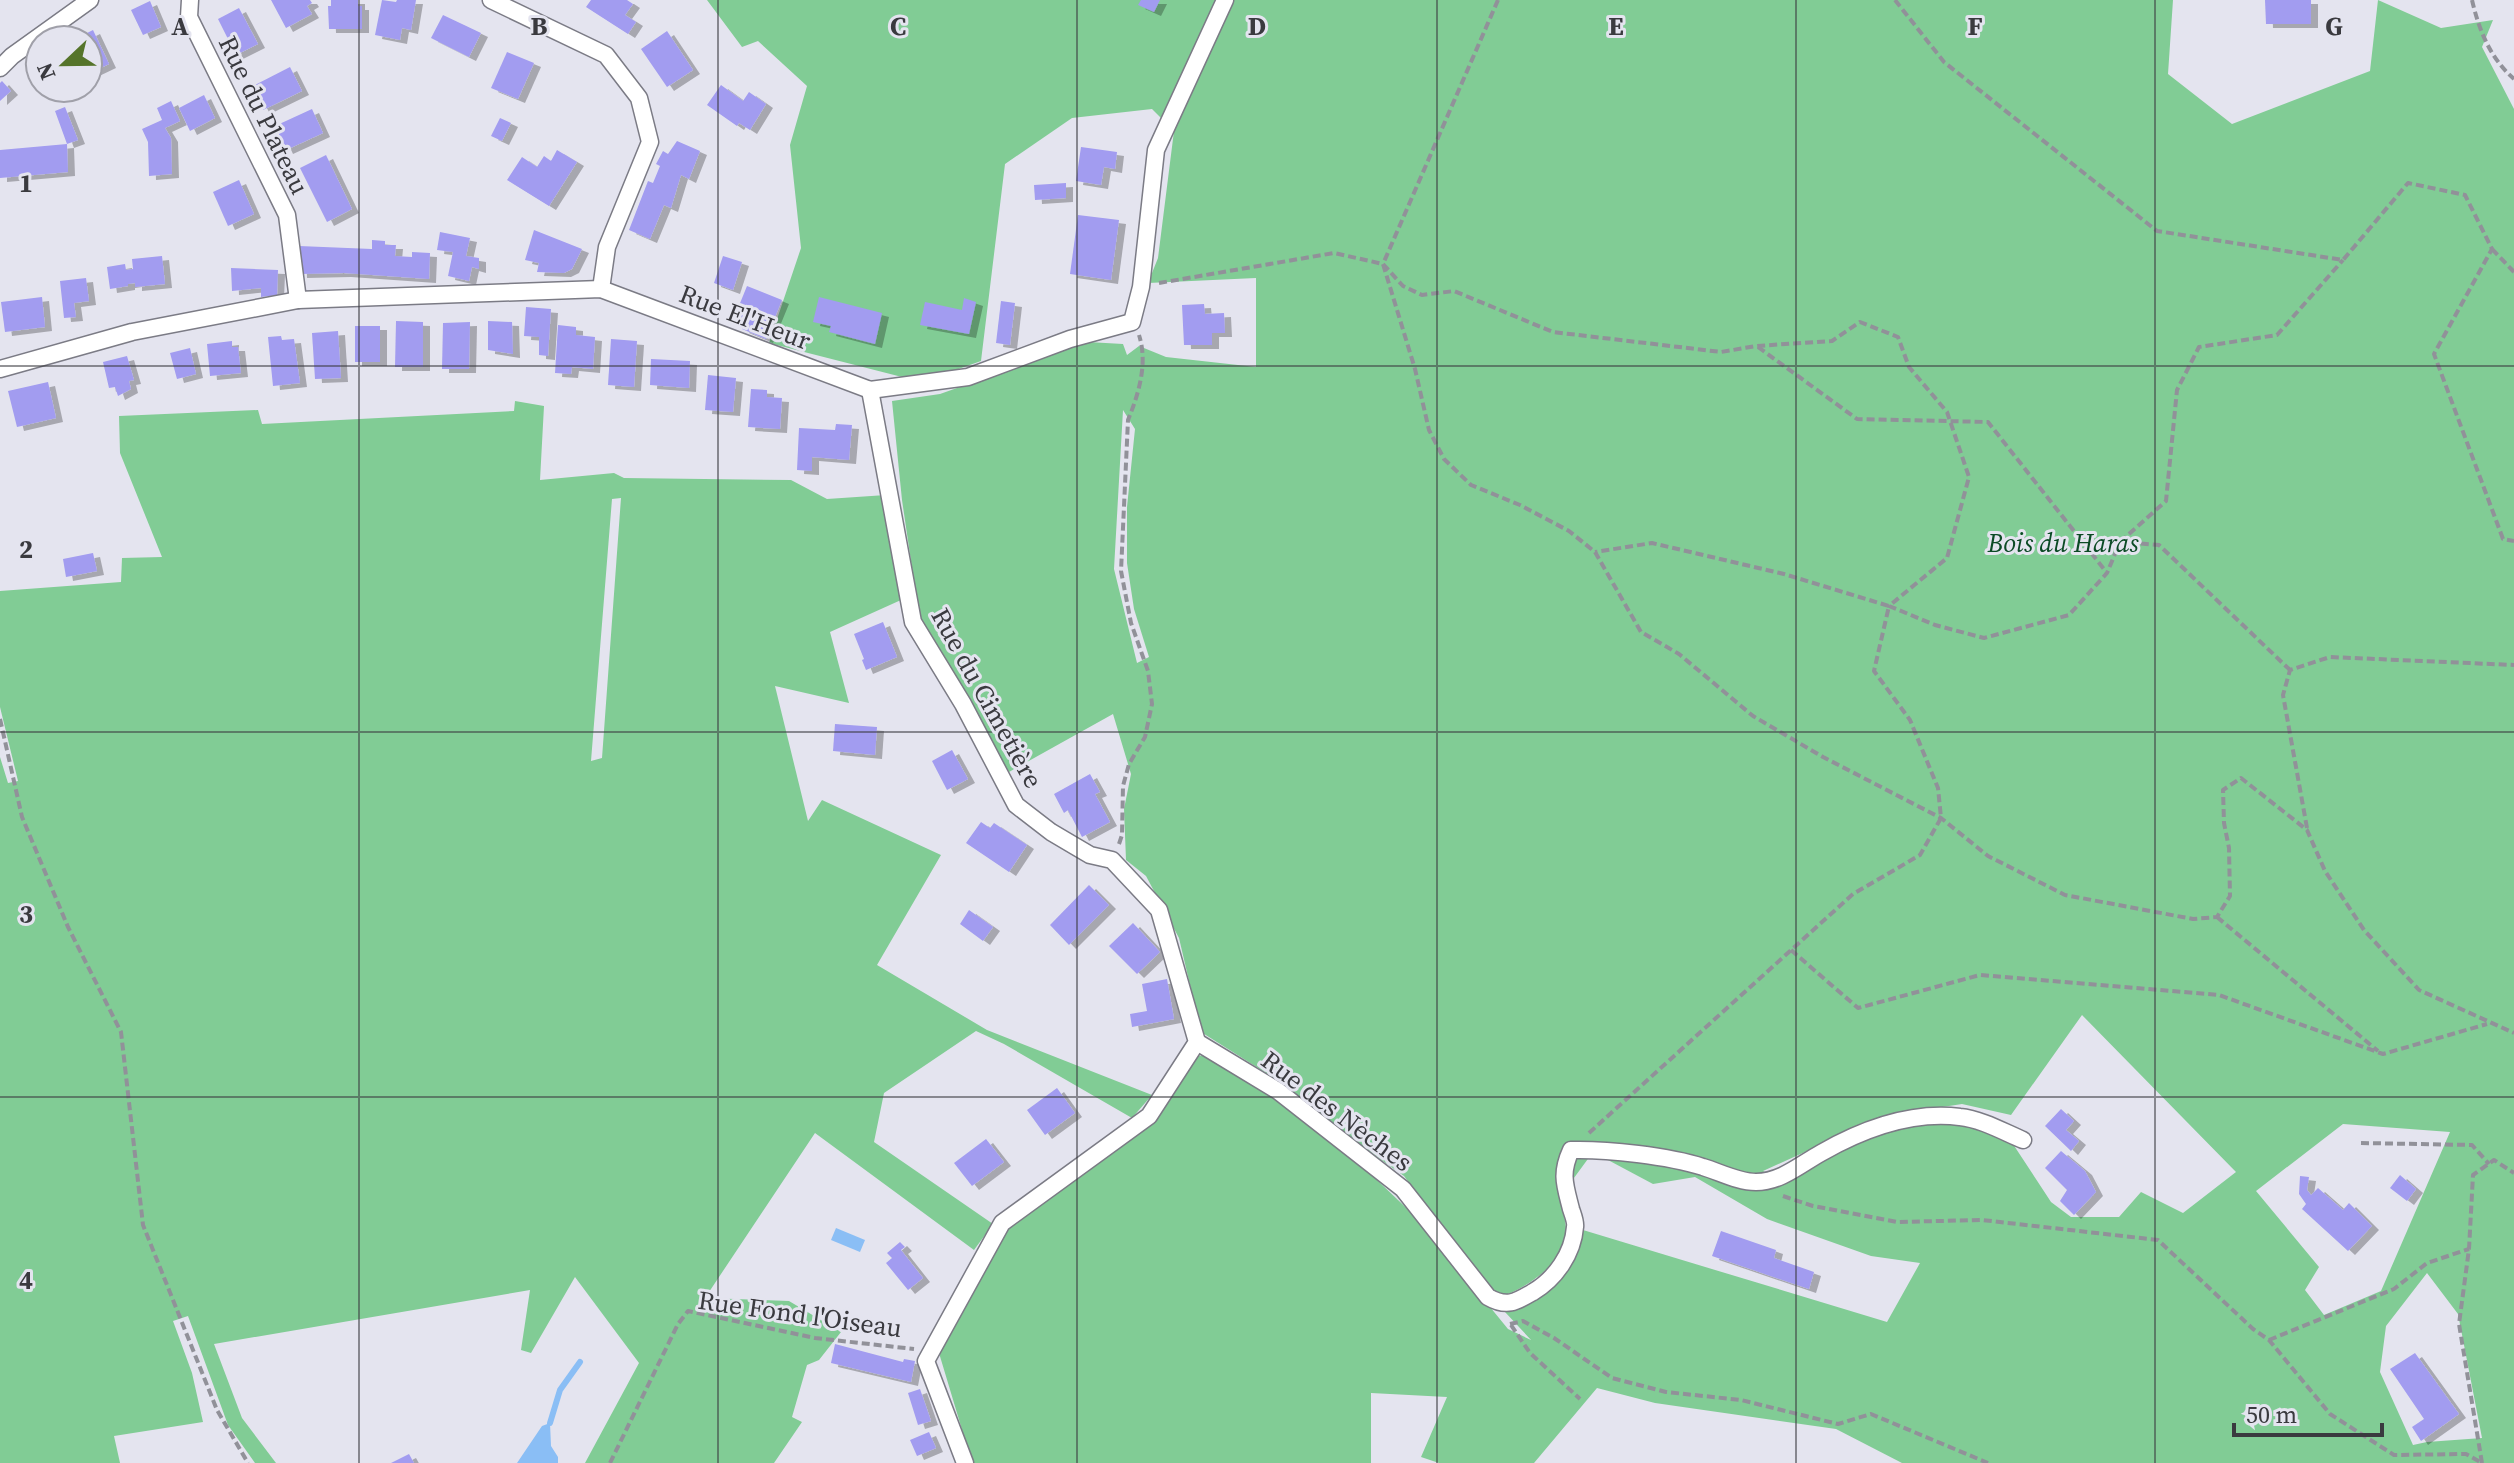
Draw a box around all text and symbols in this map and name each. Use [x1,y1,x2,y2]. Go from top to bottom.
text: A [171,8,189,44]
text: B [531,8,548,44]
text: C [890,8,906,44]
text: D [1248,8,1266,44]
text: E [1608,8,1624,44]
text: F [1967,8,1983,44]
text: G [2325,8,2343,44]
north arrow [24,24,104,104]
street label: Rue du Plateau [210,30,318,200]
text: N [29,58,62,85]
text: 1 [19,165,33,201]
street label: Rue El'Heur [674,275,816,359]
park label: Bois du Haras [1986,525,2139,561]
text: 2 [19,531,33,567]
street label: Rue du Cimetière [923,601,1051,795]
text: 3 [19,896,33,932]
street label: Rue des Nèches [1254,1042,1420,1180]
text: 4 [19,1262,33,1298]
street label: Rue Fond l'Oiseau [696,1282,904,1346]
scale bar [2234,1387,2382,1437]
text: 50 m [2246,1398,2297,1431]

